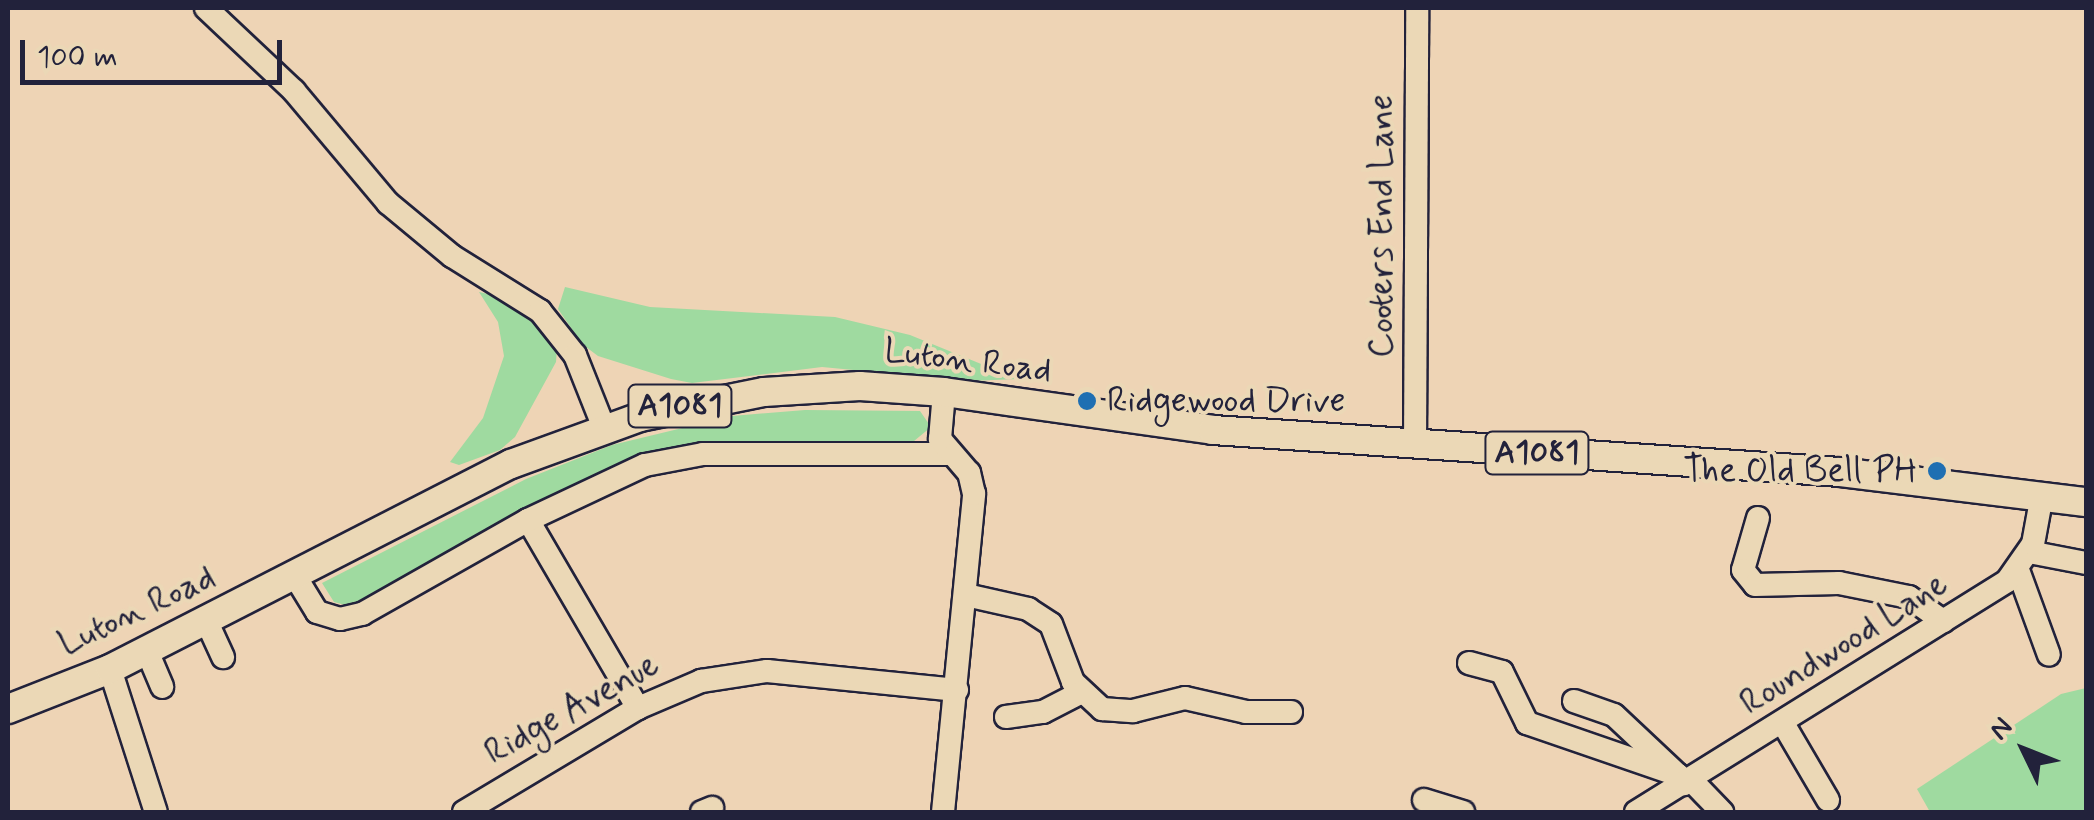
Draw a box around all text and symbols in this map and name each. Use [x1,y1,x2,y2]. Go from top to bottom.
scale bar [25,20,288,82]
text: 100 m [37,38,118,77]
street label: Cooters End Lane [1361,96,1403,356]
street label: Luton Road [882,330,1054,392]
road number: A1081 [625,379,735,433]
place label: Ridgewood Drive [1107,380,1343,422]
marker: Ridgewood Drive [1076,390,1098,412]
road number: A1081 [1482,426,1592,480]
place label: The Old Bell PH [1691,450,1917,492]
marker: The Old Bell PH [1926,460,1948,482]
street label: Luton Road [52,556,222,666]
street label: Roundwood Lane [1731,563,1957,725]
street label: Ridge Avenue [475,642,669,776]
north arrow [1974,700,2074,800]
text: N [1982,710,2022,749]

